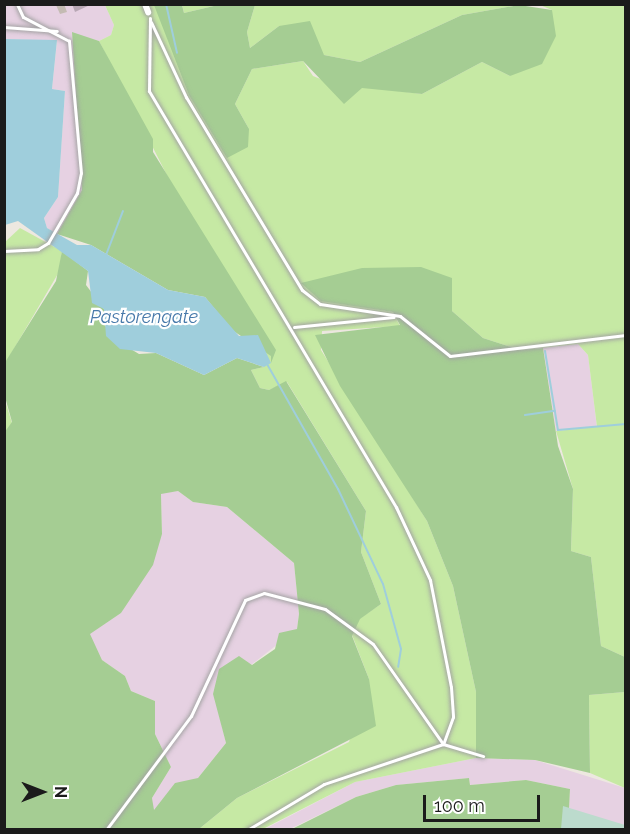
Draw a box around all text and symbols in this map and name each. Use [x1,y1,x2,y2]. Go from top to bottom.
water label: Pastorengate [90,306,198,328]
north arrow [12,762,72,822]
scale bar [426,783,543,821]
text: N [51,786,70,798]
text: 100 m [434,795,485,816]

